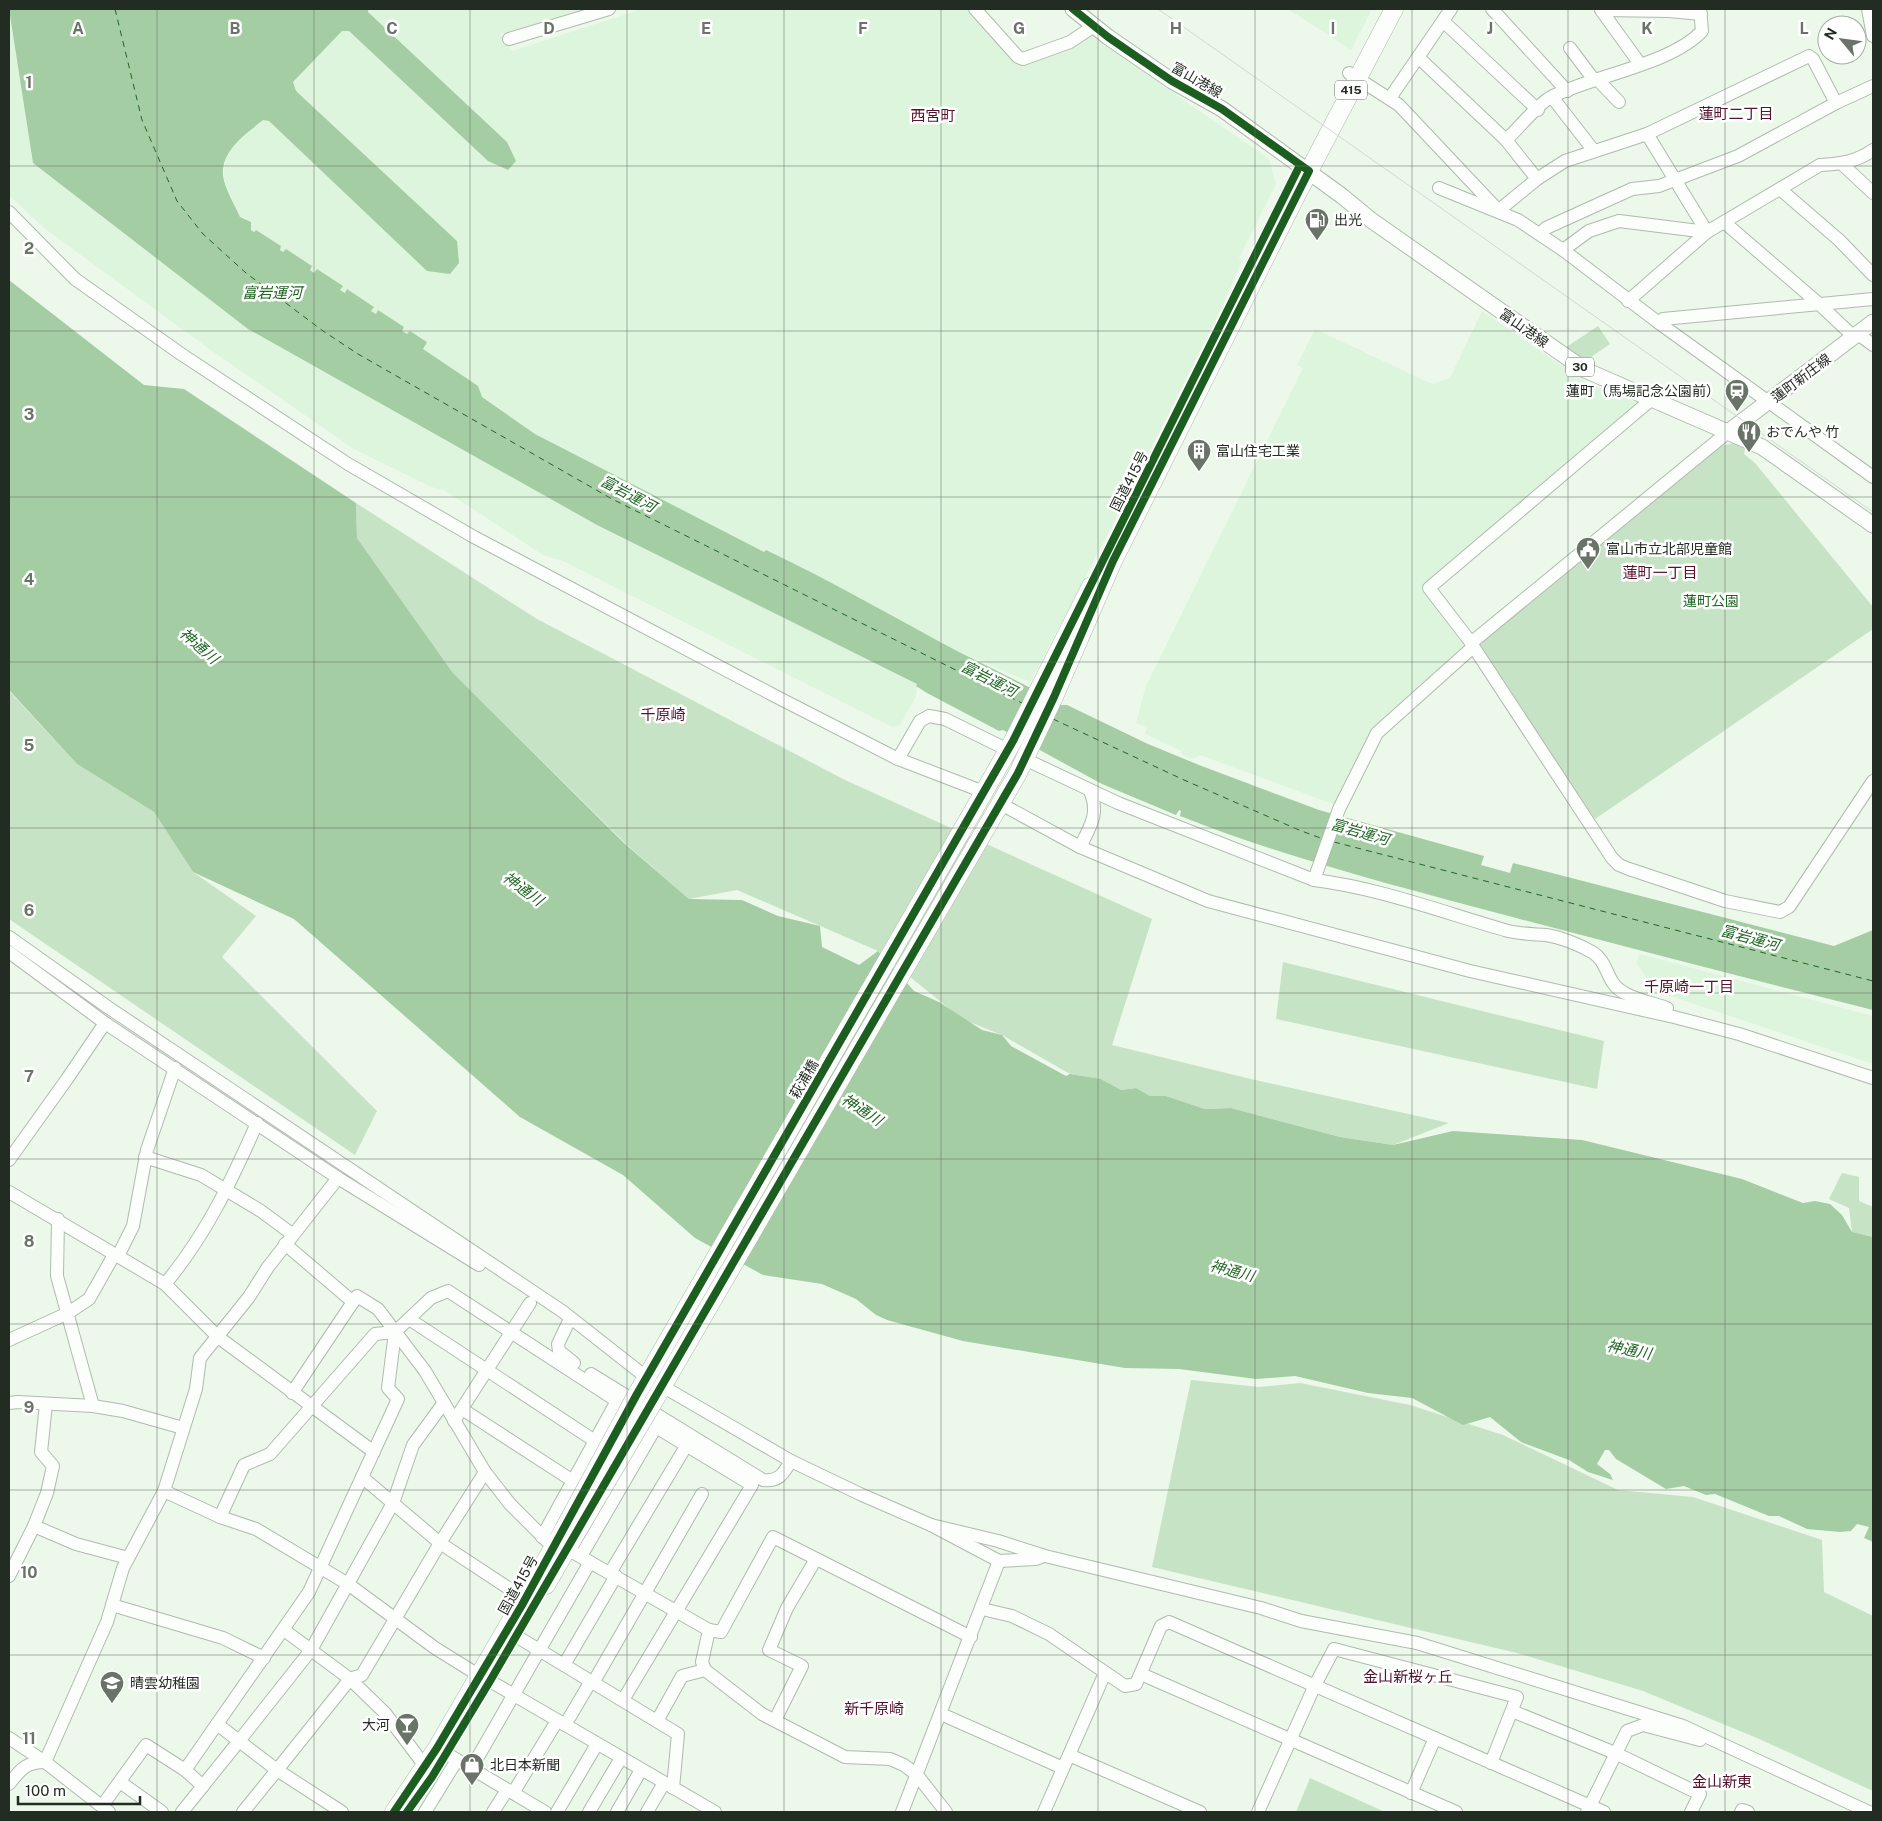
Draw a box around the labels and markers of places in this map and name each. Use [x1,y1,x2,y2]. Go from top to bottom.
fuel station icon: 出光 [1304,207,1330,241]
place label: 出光 [1334,212,1362,228]
station icon: 蓮町（馬場記念公園前） [1724,378,1750,412]
place label: 蓮町（馬場記念公園前） [1566,383,1720,399]
restaurant icon: おでんや 竹 [1736,419,1762,453]
place label: おでんや 竹 [1766,424,1839,440]
building icon: 富山住宅工業 [1186,438,1212,472]
place label: 富山住宅工業 [1216,443,1300,459]
public building icon: 富山市立北部児童館 [1575,536,1601,570]
place label: 富山市立北部児童館 [1606,541,1732,557]
school or university icon: 晴雲幼稚園 [99,1670,125,1704]
place label: 晴雲幼稚園 [130,1675,200,1691]
bar icon: 大河 [394,1712,420,1746]
place label: 大河 [362,1717,390,1733]
shop icon: 北日本新聞 [459,1752,485,1786]
place label: 北日本新聞 [490,1757,560,1773]

